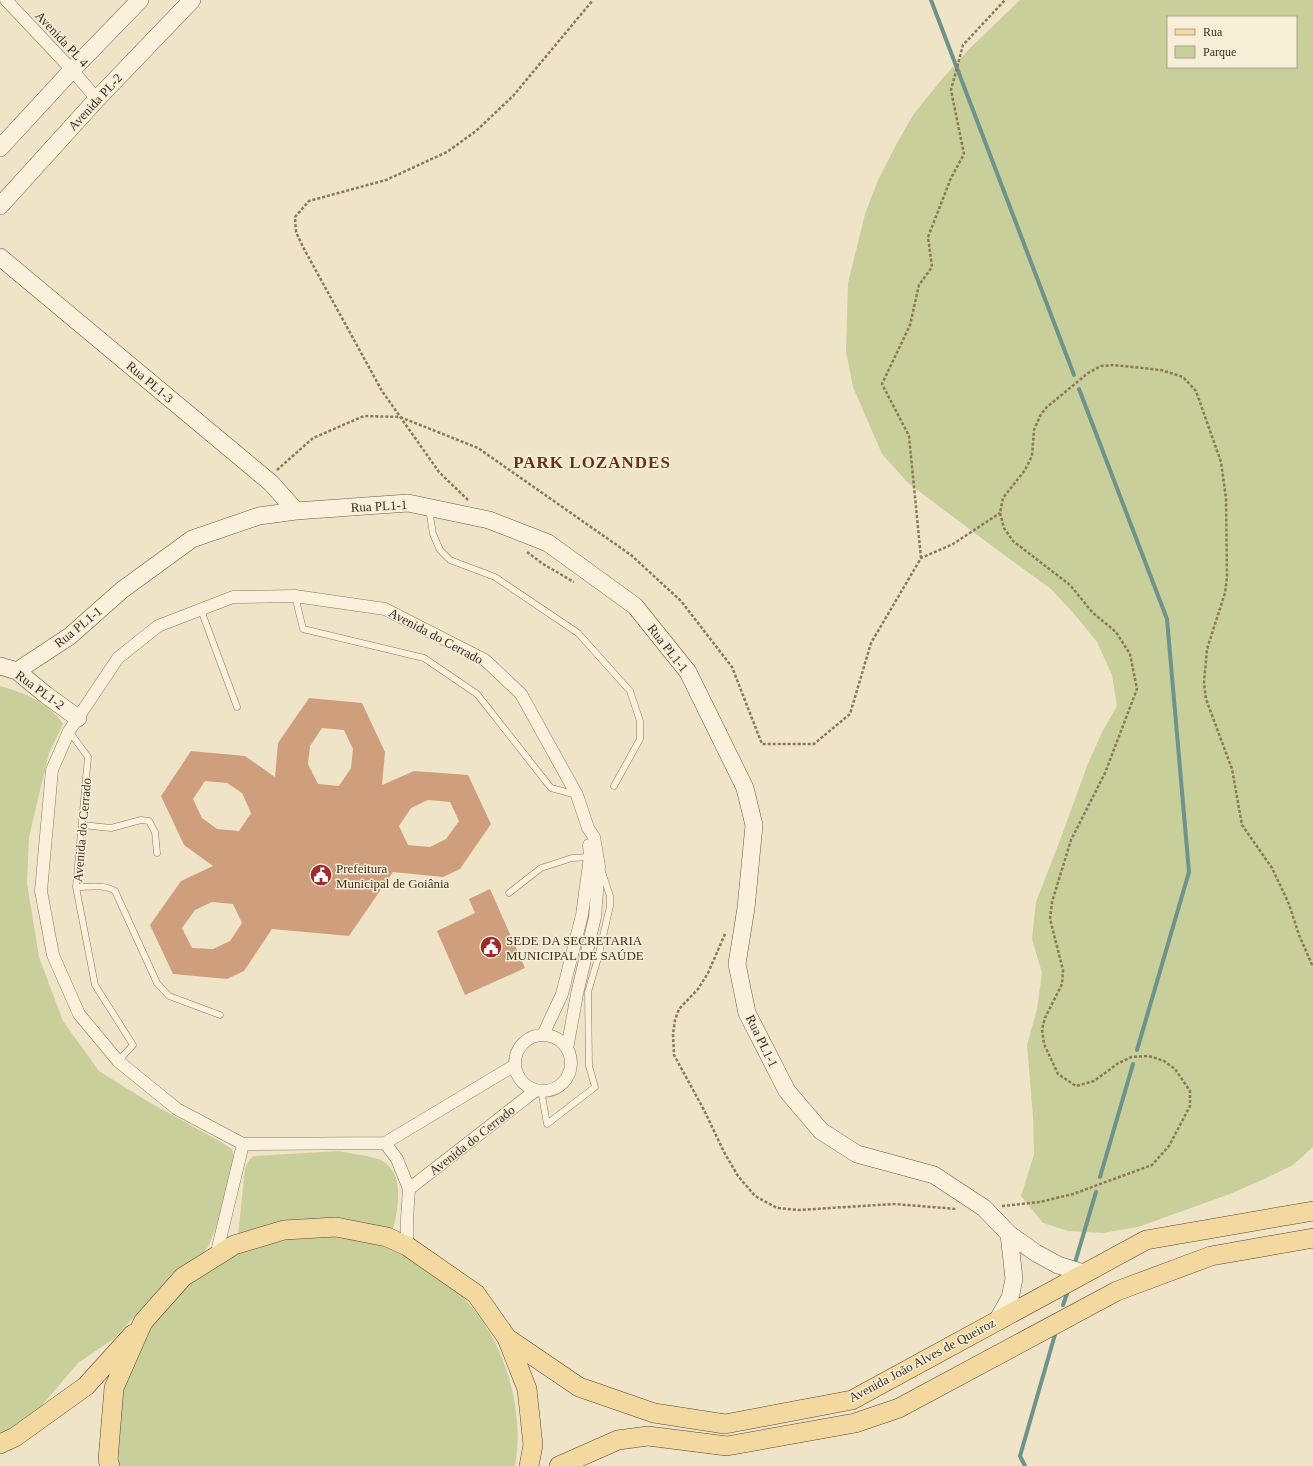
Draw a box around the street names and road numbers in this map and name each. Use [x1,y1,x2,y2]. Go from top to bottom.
street label: Avenida PL 4 [32,8,92,70]
street label: Avenida PL-2 [65,70,125,134]
street label: Rua PL1-3 [123,358,177,406]
street label: Rua PL1-1 [350,497,408,515]
street label: Rua PL1-1 [51,603,105,651]
street label: Avenida do Cerrado [386,605,486,667]
street label: Rua PL1-1 [645,621,691,675]
street label: Rua PL1-2 [13,667,67,713]
street label: Avenida do Cerrado [70,777,94,883]
street label: Rua PL1-1 [743,1012,781,1070]
street label: Avenida do Cerrado [426,1102,518,1178]
street label: Avenida João Alves de Queiroz [846,1315,998,1405]

